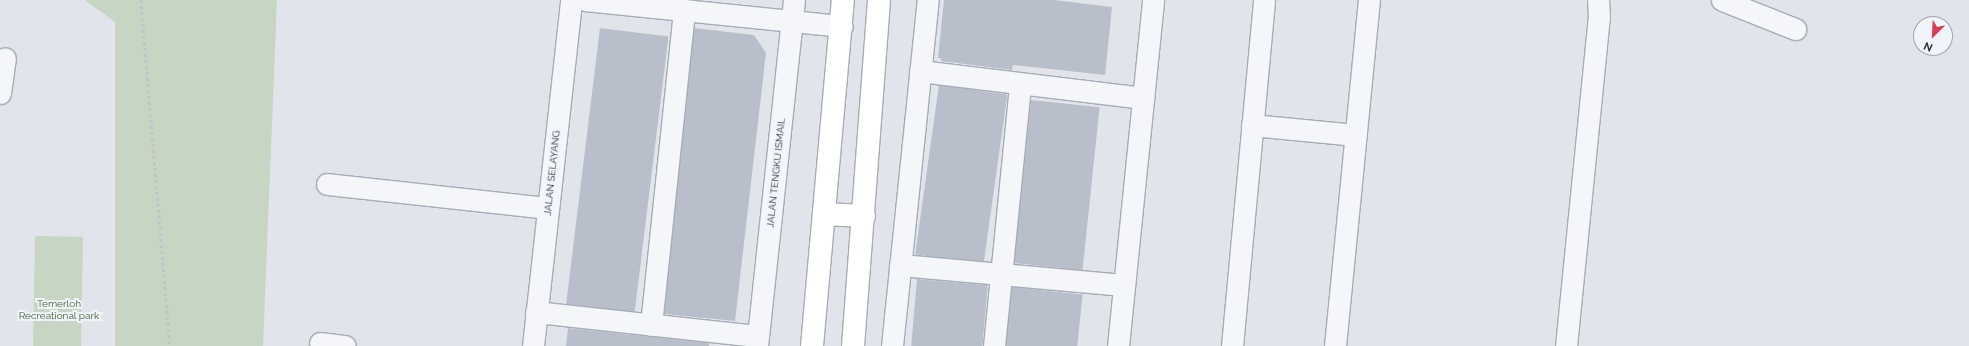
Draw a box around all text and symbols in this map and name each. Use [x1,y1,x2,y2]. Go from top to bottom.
north arrow [1913,16,1953,56]
text: N [1922,39,1935,54]
street label: JALAN TENGKU ISMAIL [764,118,788,228]
street label: JALAN SELAYANG [542,130,562,216]
park label: Temerloh Recreational park [19,297,99,320]

